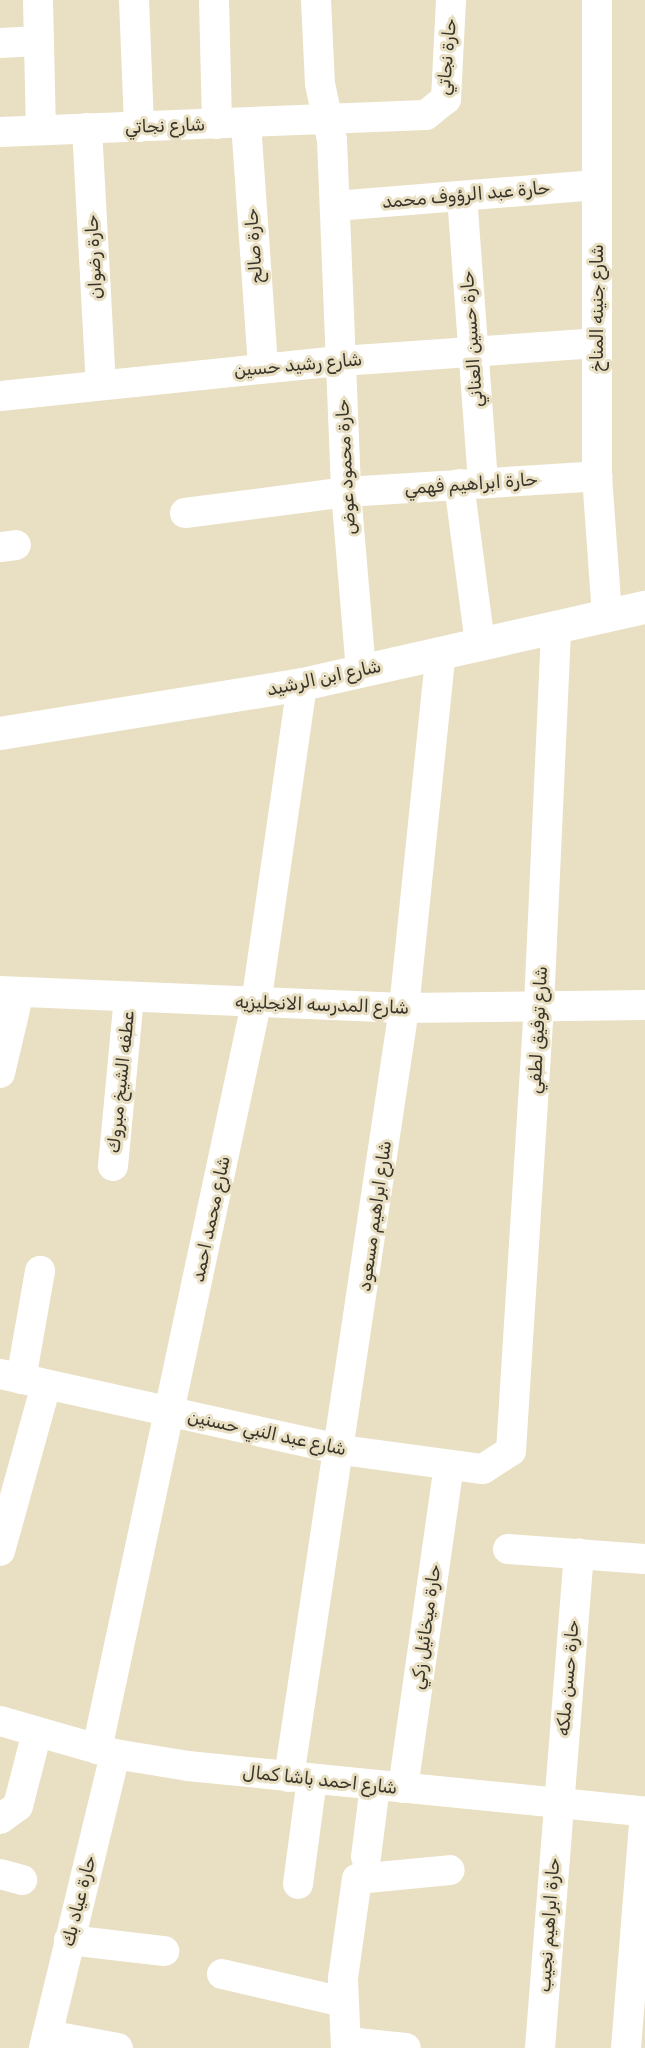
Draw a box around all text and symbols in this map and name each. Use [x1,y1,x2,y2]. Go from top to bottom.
street label: حارة نجاتي [433,18,461,96]
street label: شارع نجاتي [124,114,206,138]
street label: حارة عبد الرؤوف محمد [381,177,551,213]
street label: حارة صالح [241,208,267,284]
street label: حارة رضوان [81,214,107,300]
street label: شارع جنينه المناخ [586,244,608,372]
street label: حارة حسين العناني [456,270,488,408]
street label: شارع رشيد حسين [233,349,363,381]
street label: حارة محمود عوض [332,399,360,535]
street label: حارة ابراهيم فهمي [404,469,538,499]
street label: شارع ابن الرشيد [265,655,383,701]
street label: شارع توفيق لطفي [524,965,552,1095]
street label: شارع المدرسه الانجليزيه [235,991,409,1019]
street label: عطفه الشيخ مبروك [103,1010,139,1154]
street label: شارع ابراهيم مسعود [354,1139,396,1293]
street label: شارع محمد احمد [187,1154,235,1284]
street label: شارع عبد النبي حسنين [186,1406,348,1460]
street label: حارة ميخائيل زكي [407,1563,445,1691]
street label: حارة حسن ملكه [552,1619,584,1737]
street label: شارع احمد باشا كمال [242,1761,398,1799]
street label: حارة عياد بك [57,1853,101,1949]
street label: حارة ابراهيم نجيب [534,1857,564,1993]

